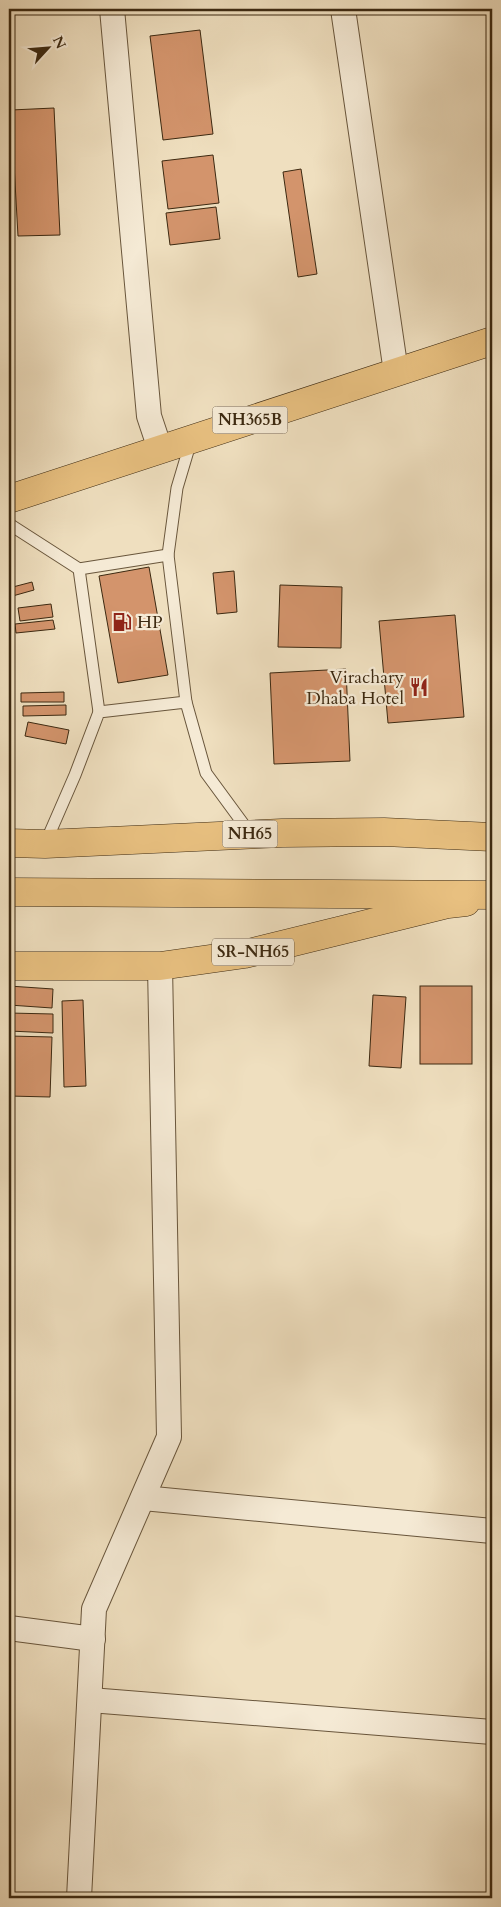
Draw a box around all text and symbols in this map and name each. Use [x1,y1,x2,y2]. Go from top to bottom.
north arrow [22,22,72,72]
text: N [48,33,70,52]
road number: NH365B [212,406,288,434]
place label: HP [137,610,163,635]
fuel station icon: HP [111,611,133,633]
place label: Virachary Dhaba Hotel [306,665,404,711]
restaurant icon: Virachary Dhaba Hotel [408,676,430,698]
road number: NH65 [222,821,278,848]
road number: SR-NH65 [212,939,294,966]

